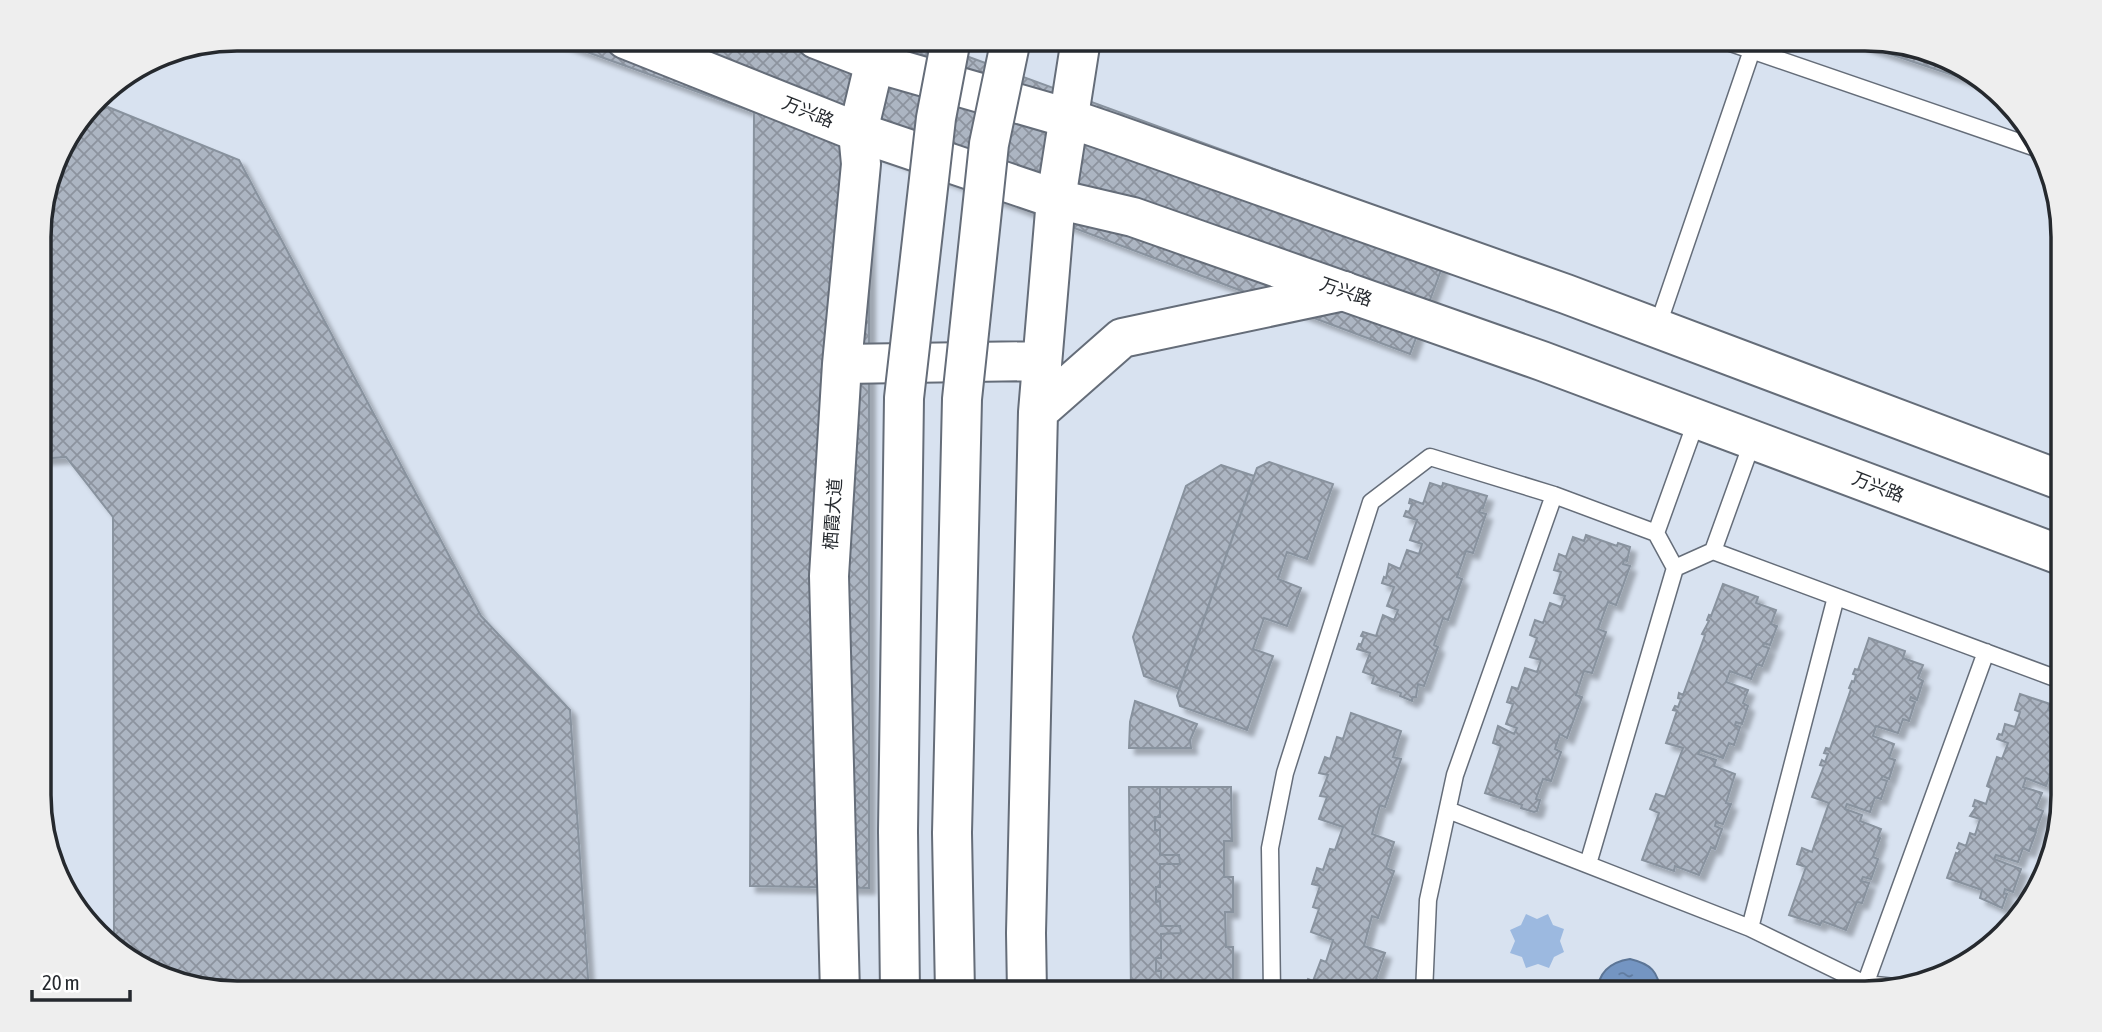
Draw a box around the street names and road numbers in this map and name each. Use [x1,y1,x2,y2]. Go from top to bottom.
street label: 万兴路 [779,92,837,131]
street label: 万兴路 [1317,273,1375,310]
street label: 万兴路 [1849,467,1907,506]
street label: 栖霞大道 [820,477,845,551]

